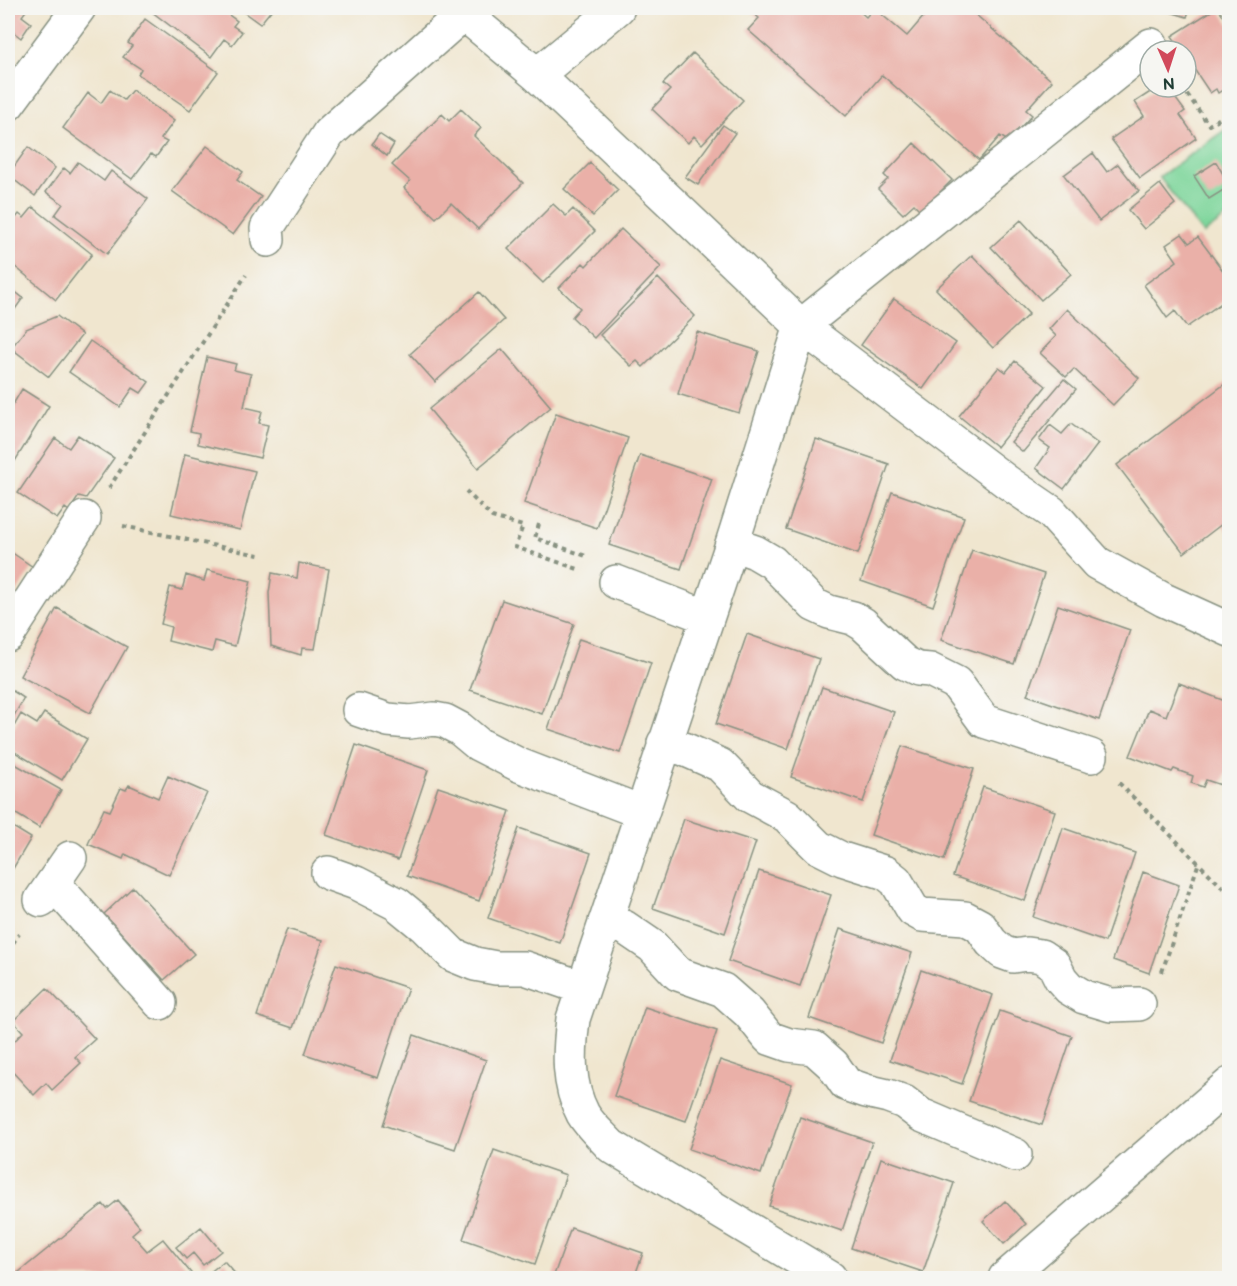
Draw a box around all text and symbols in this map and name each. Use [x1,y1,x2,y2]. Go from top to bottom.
north arrow [1138,39,1198,99]
text: N [1162,73,1175,92]

